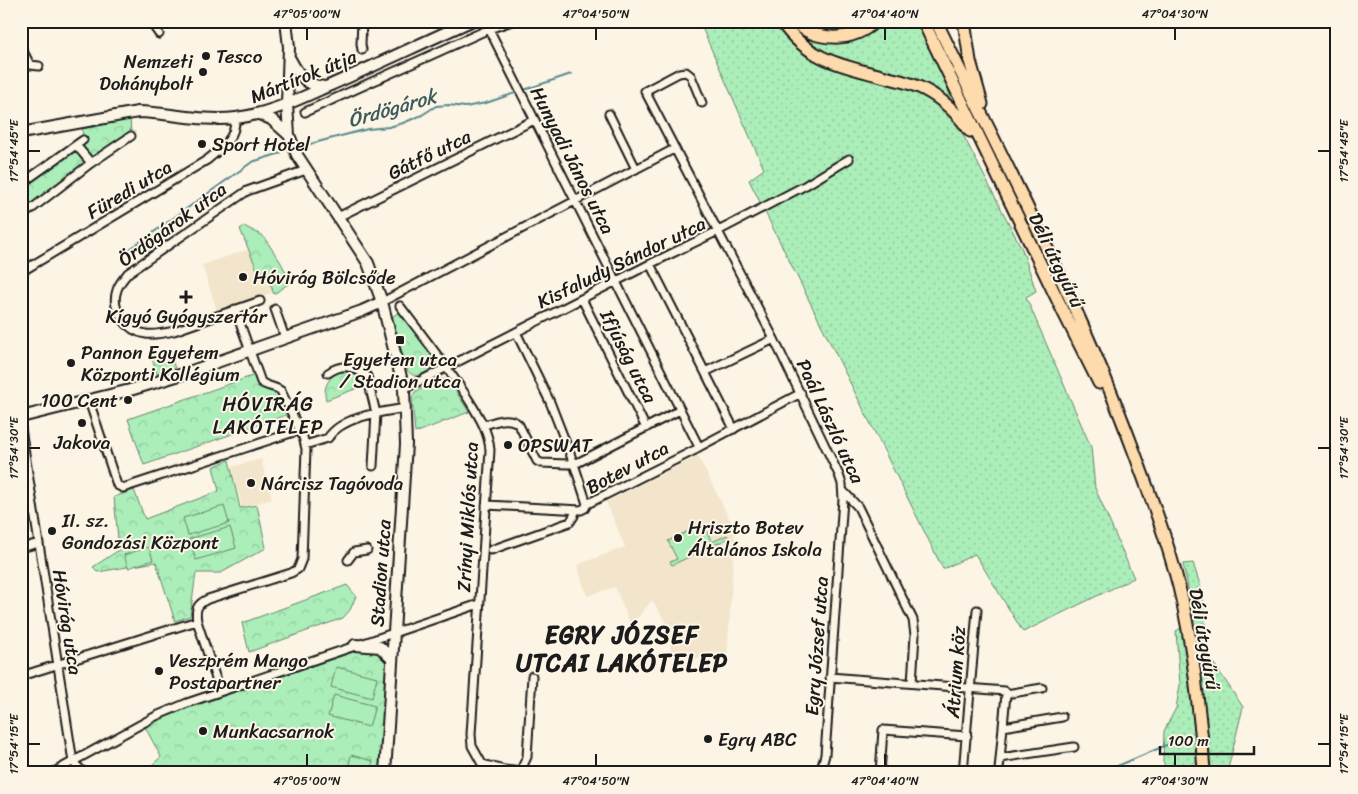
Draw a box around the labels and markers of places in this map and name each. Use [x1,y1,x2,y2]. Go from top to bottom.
place label: Tesco [216,40,263,73]
place label: Nemzeti Dohánybolt [99,45,194,100]
marker: Tesco [200,50,212,62]
marker: Nemzeti Dohánybolt [197,66,209,78]
place label: Sport Hotel [212,128,311,161]
marker: Sport Hotel [196,138,208,150]
place label: Hóvirág Bölcsőde [253,261,396,294]
marker: Hóvirág Bölcsőde [237,271,249,283]
marker: Kígyó Gyógyszertár [180,291,192,303]
place label: Kígyó Gyógyszertár [106,300,268,333]
marker: Egyetem utca / Stadion utca [394,334,406,346]
place label: Pannon Egyetem Központi Kollégium [81,336,240,391]
place label: Egyetem utca / Stadion utca [339,343,461,398]
marker: Pannon Egyetem Központi Kollégium [65,357,77,369]
place label: 100 Cent [41,384,118,417]
marker: 100 Cent [122,394,134,406]
marker: Jakova [76,417,88,429]
place label: Jakova [53,426,111,459]
place label: OPSWAT [518,429,593,462]
marker: OPSWAT [502,439,514,451]
place label: Nárcisz Tagóvoda [261,467,404,500]
marker: Nárcisz Tagóvoda [245,477,257,489]
place label: II. sz. Gondozási Központ [61,504,219,559]
place label: Hriszto Botev Általános Iskola [687,511,822,566]
marker: II. sz. Gondozási Központ [46,525,58,537]
marker: Hriszto Botev Általános Iskola [672,532,684,544]
place label: Veszprém Mango Postapartner [169,644,308,699]
marker: Veszprém Mango Postapartner [153,665,165,677]
place label: Munkacsarnok [213,715,335,748]
place label: Egry ABC [718,723,797,756]
marker: Munkacsarnok [197,725,209,737]
marker: Egry ABC [702,733,714,745]

